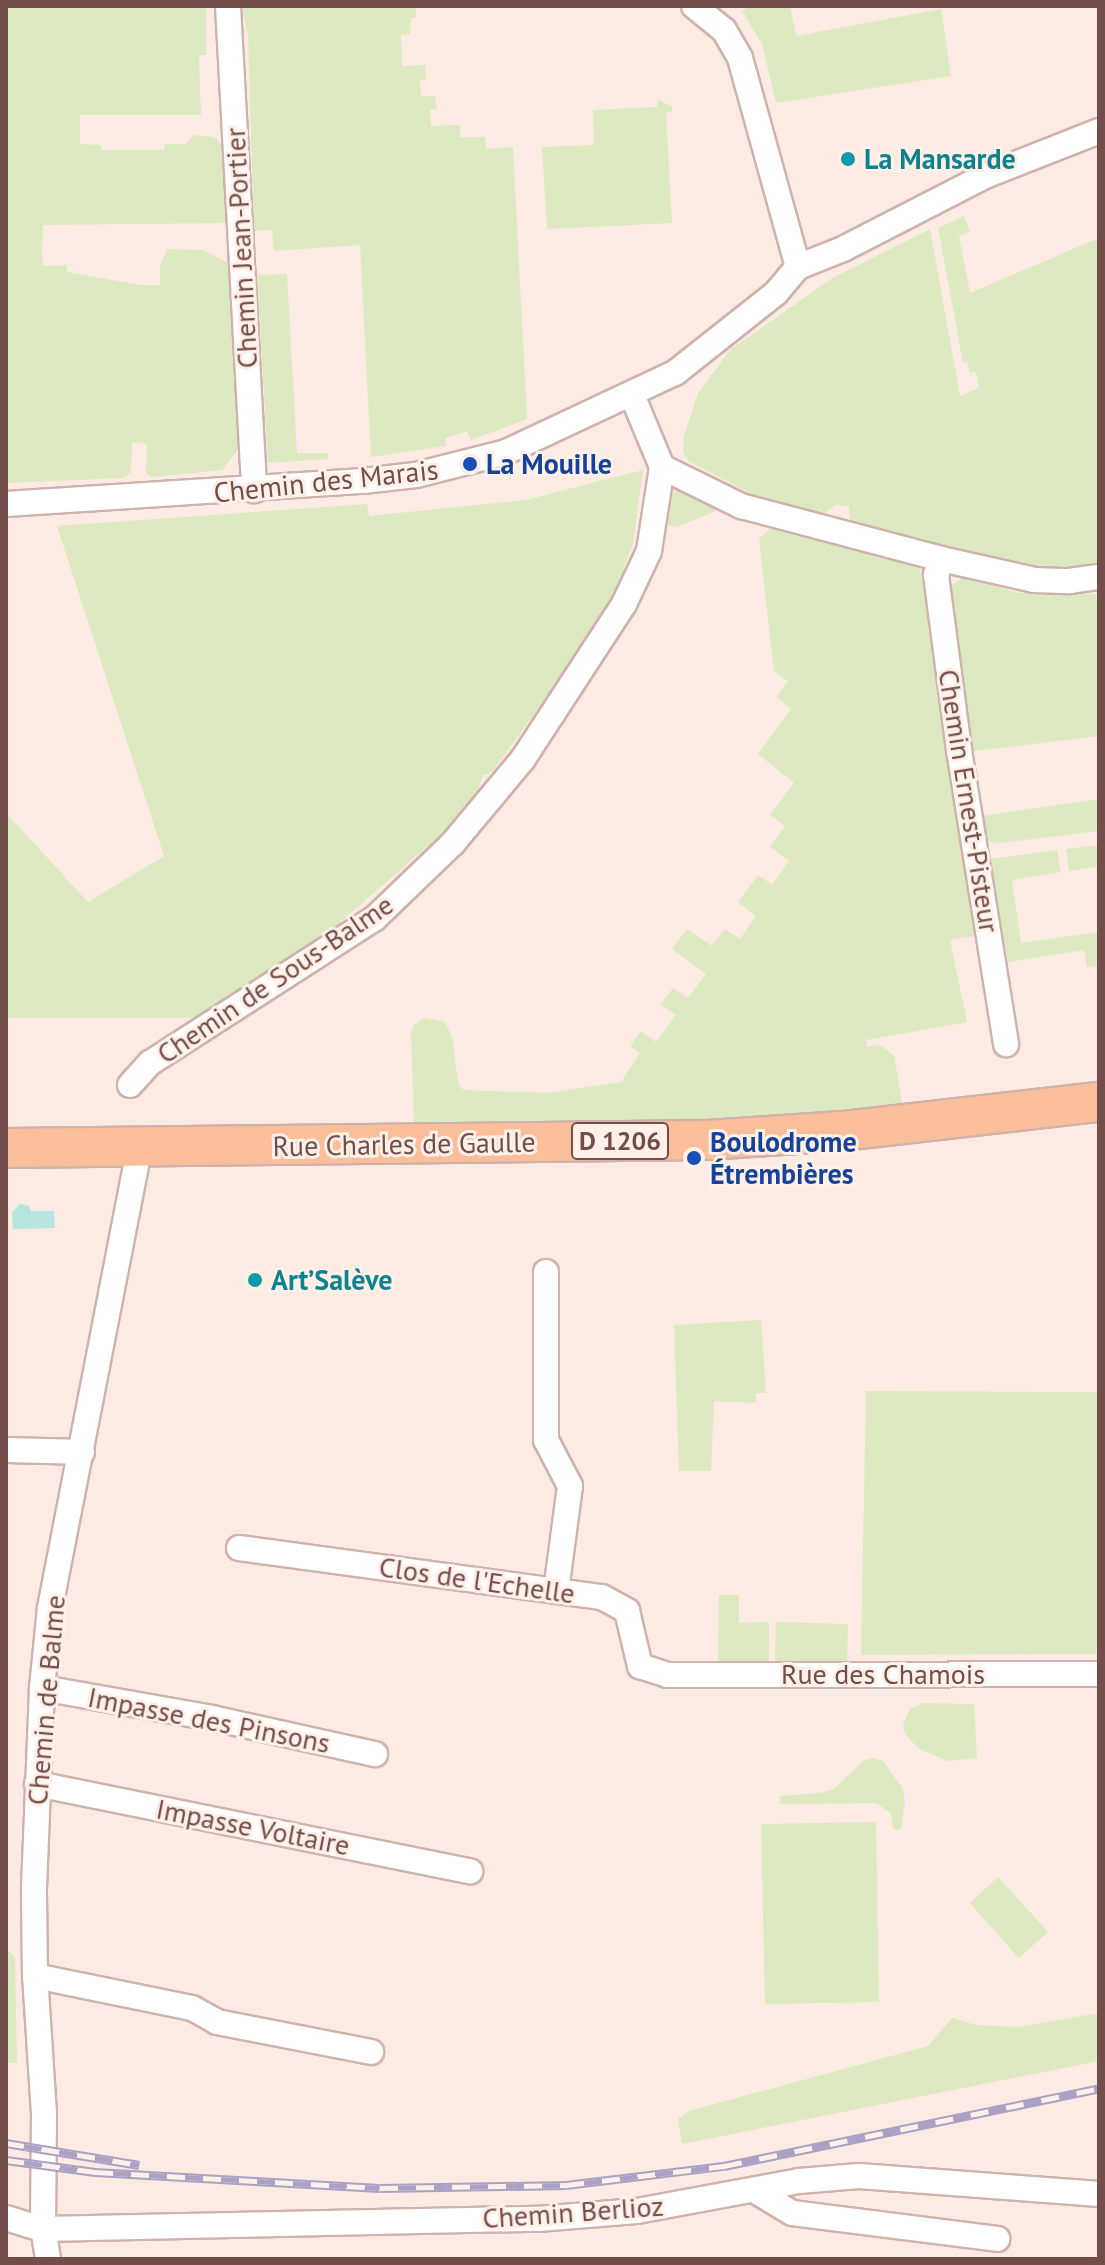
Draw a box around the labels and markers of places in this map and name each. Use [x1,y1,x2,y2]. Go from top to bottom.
place label: La Mansarde [864,142,1016,176]
marker: La Mansarde [839,150,857,168]
place label: La Mouille [486,447,612,481]
marker: La Mouille [461,455,479,473]
place label: Boulodrome Étrembières [710,1125,857,1191]
marker: Boulodrome Étrembières [685,1149,703,1167]
place label: Art’Salève [271,1263,393,1297]
marker: Art’Salève [246,1271,264,1289]

